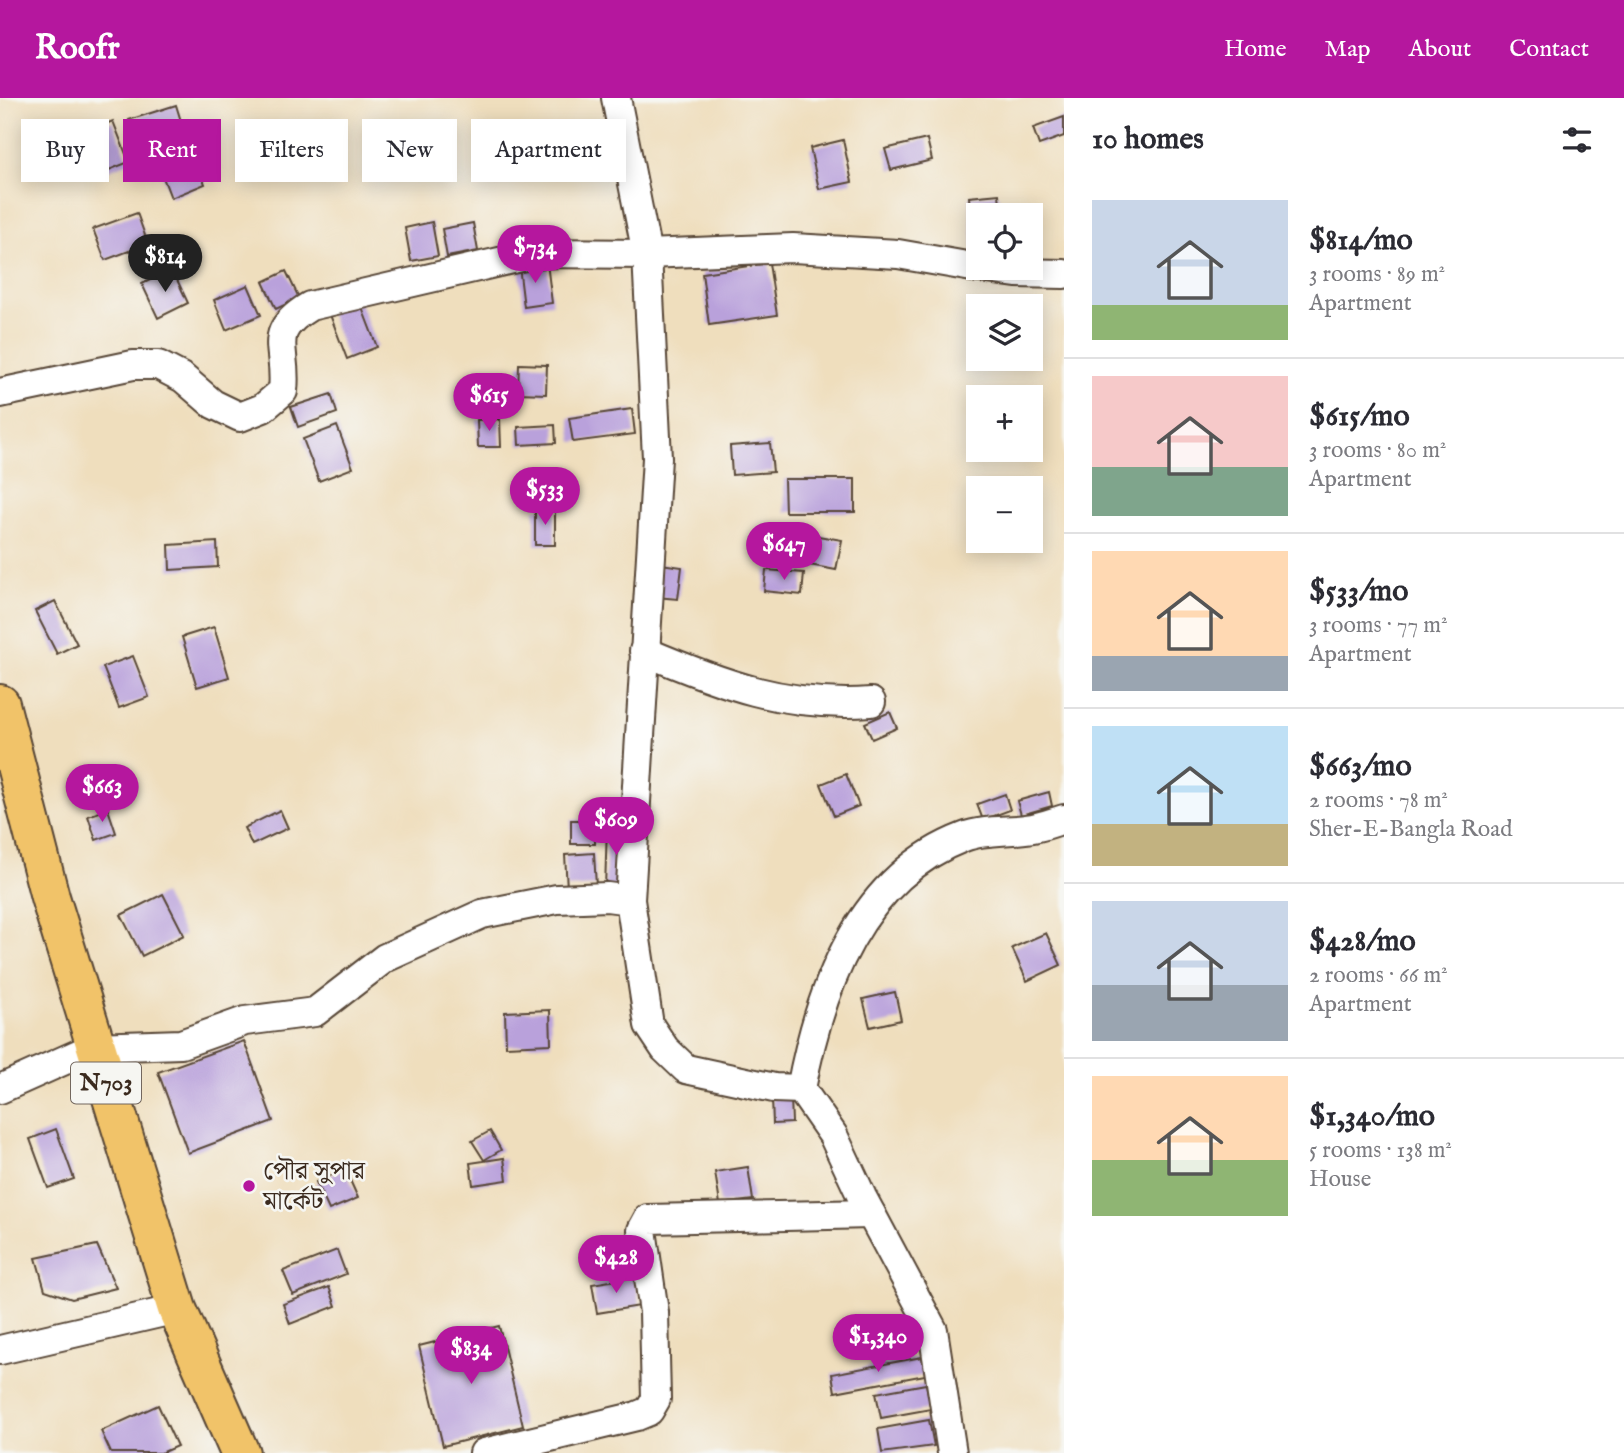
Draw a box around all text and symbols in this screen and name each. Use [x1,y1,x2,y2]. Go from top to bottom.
text: Roofr [35,28,120,70]
text: Home [1224,34,1287,65]
text: Map [1325,34,1371,65]
text: About [1409,34,1471,65]
text: Contact [1509,34,1589,65]
chip: Buy [21,119,109,182]
chip: Rent [123,119,221,182]
chip: Filters [235,119,348,182]
chip: New [362,119,457,182]
chip: Apartment [471,119,626,182]
text: 10 homes [1092,121,1204,159]
icon: filters [1558,121,1596,159]
map controls [966,203,1043,553]
button: locate [966,203,1043,280]
text: $814/mo [1309,222,1413,260]
pin: $734 [494,226,576,285]
icon: home [1148,228,1232,312]
text: $734 [513,233,557,262]
pin: $814 [124,234,206,294]
text: $814 [144,242,186,271]
text: 3 rooms · 89 m² [1309,260,1445,289]
text: Apartment [1309,289,1412,318]
button: layers [966,294,1043,371]
pin: $615 [448,374,530,433]
text: $615 [469,381,509,410]
button: + [966,385,1043,462]
text: $615/mo [1309,398,1410,436]
icon: home [1148,404,1232,488]
text: 3 rooms · 80 m² [1309,436,1446,465]
text: Apartment [1309,465,1412,494]
pin: $533 [504,468,586,527]
text: $533 [526,475,564,504]
button: − [966,476,1043,553]
pin: $647 [743,522,825,582]
text: $647 [762,530,806,559]
text: $533/mo [1309,573,1408,611]
icon: home [1148,579,1232,663]
text: 3 rooms · 77 m² [1309,611,1448,640]
text: Apartment [1309,640,1412,669]
text: $663/mo [1309,748,1412,786]
icon: home [1148,754,1232,838]
pin: $663 [61,764,143,824]
text: $663 [82,772,122,801]
text: 2 rooms · 78 m² [1309,786,1448,815]
pin: $609 [575,798,657,857]
text: $609 [594,805,638,834]
text: Sher-E-Bangla Road [1309,815,1512,844]
text: $428/mo [1309,923,1416,961]
icon: home [1148,929,1232,1013]
text: 2 rooms · 66 m² [1309,961,1448,990]
text: Apartment [1309,990,1412,1019]
road number: N703 [71,1063,141,1104]
text: $1,340/mo [1309,1098,1435,1136]
icon: home [1148,1104,1232,1188]
text: 5 rooms · 138 m² [1309,1136,1452,1165]
place label: পৌর সুপার মার্কেট [262,1155,367,1218]
text: House [1309,1165,1371,1194]
marker: পৌর সুপার মার্কেট [241,1178,257,1194]
pin: $428 [575,1236,657,1295]
text: $428 [594,1243,638,1272]
pin: $1,340 [821,1314,935,1374]
text: $1,340 [849,1322,907,1351]
pin: $834 [430,1326,512,1386]
text: $834 [450,1334,492,1363]

